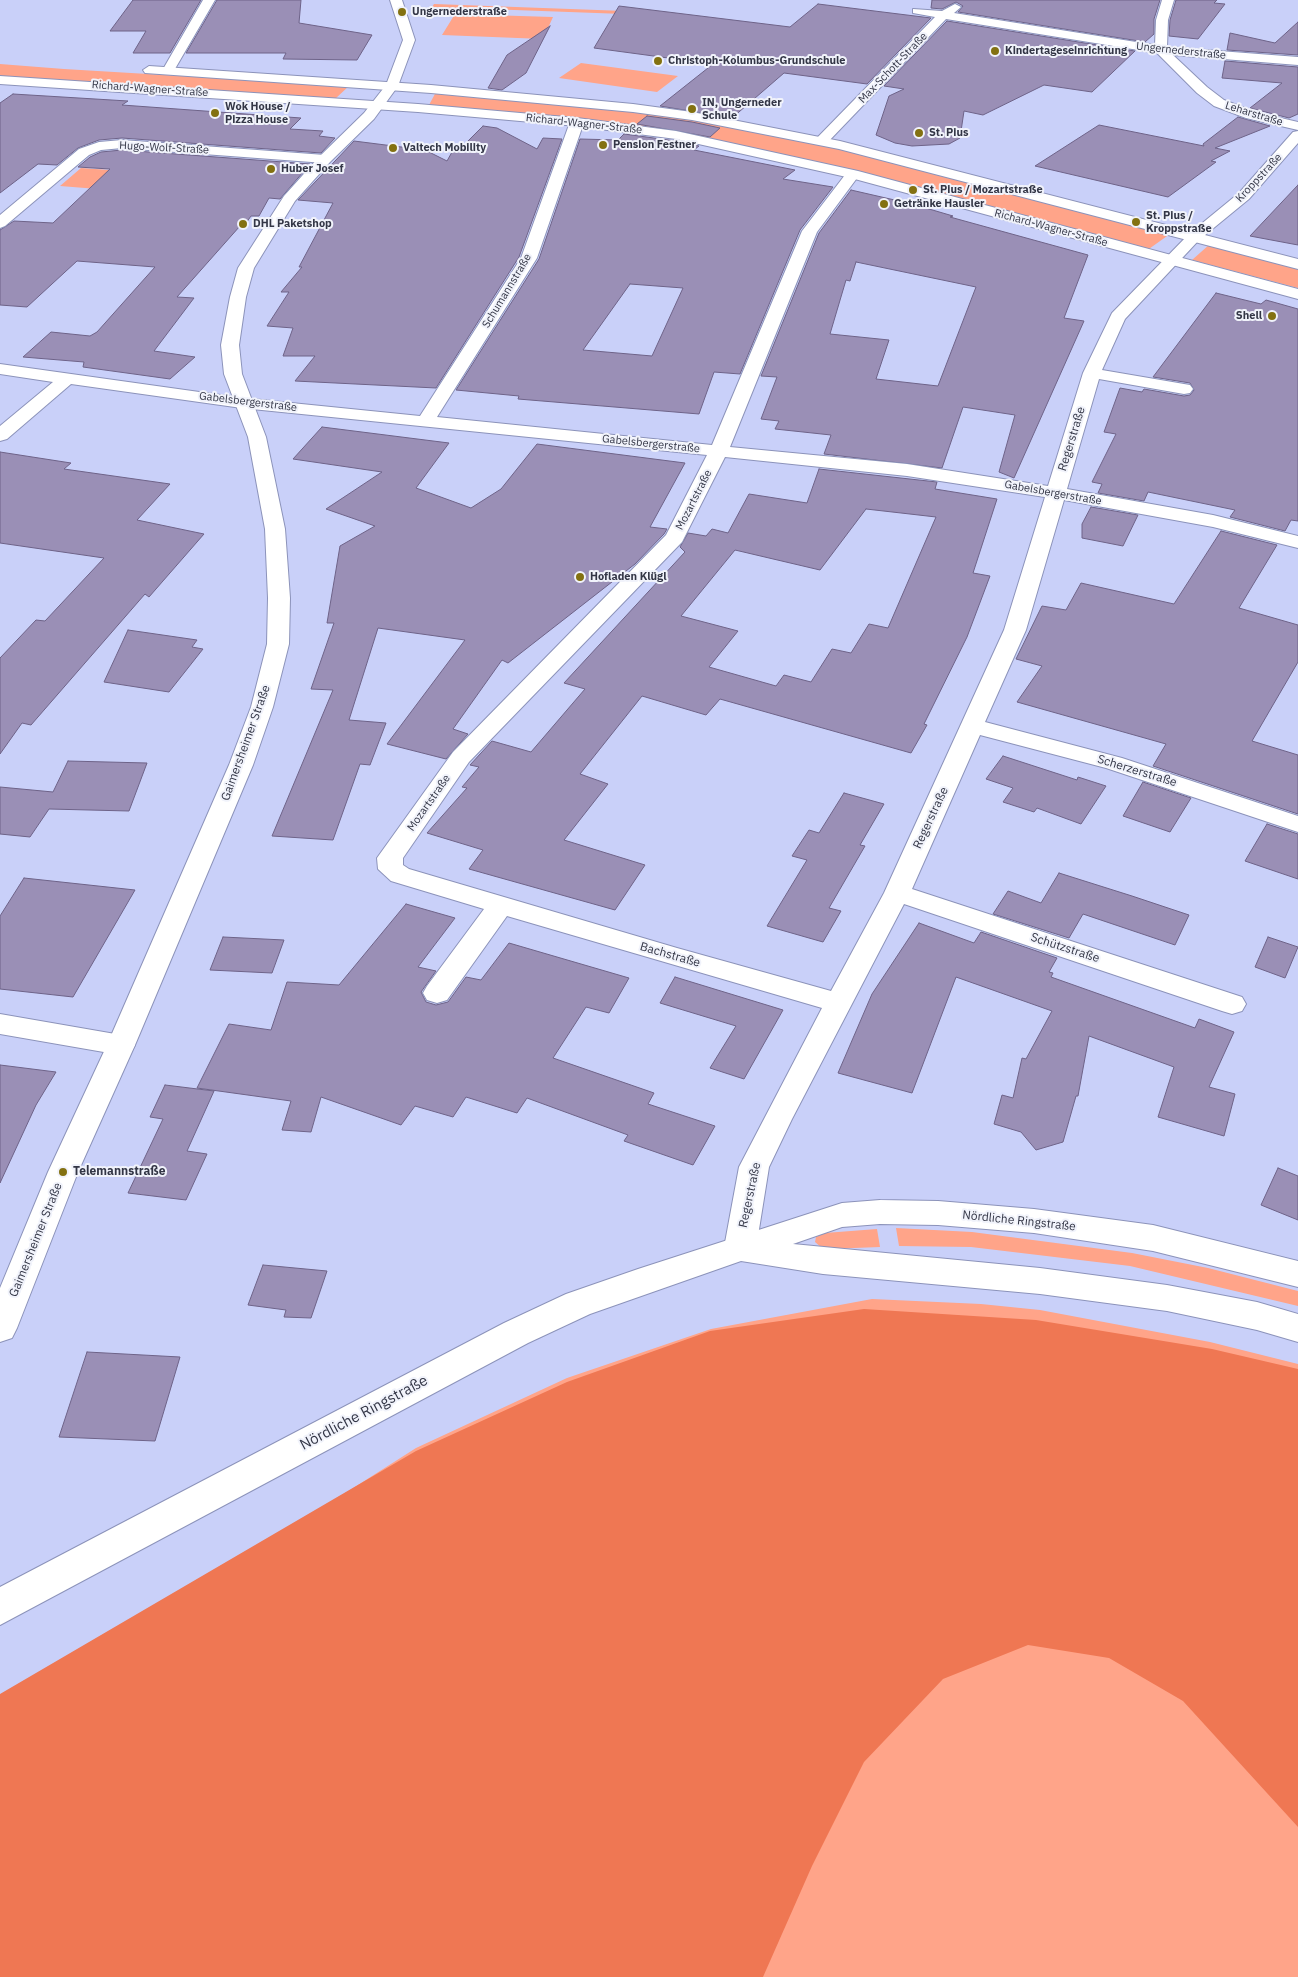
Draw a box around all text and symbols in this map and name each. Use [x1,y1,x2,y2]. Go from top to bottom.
place label: Ungernederstraße [412,5,507,19]
marker: Ungernederstraße [396,6,408,18]
street label: Max-Schott-Straße [856,30,930,106]
street label: Ungernederstraße [1135,40,1227,62]
place label: Kindertageseinrichtung [1005,44,1127,58]
marker: Kindertageseinrichtung [989,45,1001,57]
place label: Christoph-Kolumbus-Grundschule [668,54,846,68]
marker: Christoph-Kolumbus-Grundschule [652,55,664,67]
street label: Richard-Wagner-Straße [91,78,209,100]
place label: IN, Ungerneder Schule [702,96,782,122]
street label: Leharstraße [1224,99,1284,129]
place label: Wok House / Pizza House [225,100,291,126]
marker: IN, Ungerneder Schule [686,103,698,115]
marker: Wok House / Pizza House [209,107,221,119]
street label: Richard-Wagner-Straße [525,111,643,137]
place label: St. Pius [929,126,968,140]
marker: St. Pius [913,127,925,139]
place label: Pension Festner [613,138,696,152]
street label: Hugo-Wolf-Straße [119,139,209,157]
marker: Pension Festner [597,139,609,151]
place label: Valtech Mobility [403,141,486,155]
marker: Valtech Mobility [387,142,399,154]
street label: Kroppstraße [1233,151,1285,205]
place label: Huber Josef [281,162,343,176]
marker: Huber Josef [265,163,277,175]
place label: St. Pius / Mozartstraße [923,183,1043,197]
marker: St. Pius / Mozartstraße [907,184,919,196]
place label: Getränke Hausler [894,197,985,211]
marker: Getränke Hausler [878,198,890,210]
street label: Richard-Wagner-Straße [993,206,1109,250]
place label: St. Pius / Kroppstraße [1146,209,1212,235]
marker: St. Pius / Kroppstraße [1130,216,1142,228]
place label: DHL Paketshop [253,217,332,231]
marker: DHL Paketshop [237,218,249,230]
street label: Schumannstraße [480,251,534,331]
place label: Shell [1236,309,1262,323]
marker: Shell [1266,310,1278,322]
street label: Gabelsbergerstraße [198,389,298,415]
street label: Regerstraße [1055,405,1089,473]
street label: Gabelsbergerstraße [601,432,701,456]
street label: Mozartstraße [673,468,715,532]
street label: Gabelsbergerstraße [1003,478,1103,508]
place label: Hofladen Klügl [590,570,667,584]
marker: Hofladen Klügl [574,571,586,583]
street label: Gaimersheimer Straße [218,683,274,803]
street label: Scherzerstraße [1096,752,1178,790]
street label: Mozartstraße [405,772,453,834]
street label: Regerstraße [910,785,952,851]
street label: Schützstraße [1029,930,1101,966]
street label: Bachstraße [638,940,702,970]
street label: Regerstraße [736,1161,764,1229]
place label: Telemannstraße [73,1165,165,1179]
marker: Telemannstraße [57,1166,69,1178]
street label: Gaimersheimer Straße [6,1181,66,1299]
street label: Nördliche Ringstraße [962,1208,1076,1234]
street label: Nördliche Ringstraße [297,1372,431,1454]

